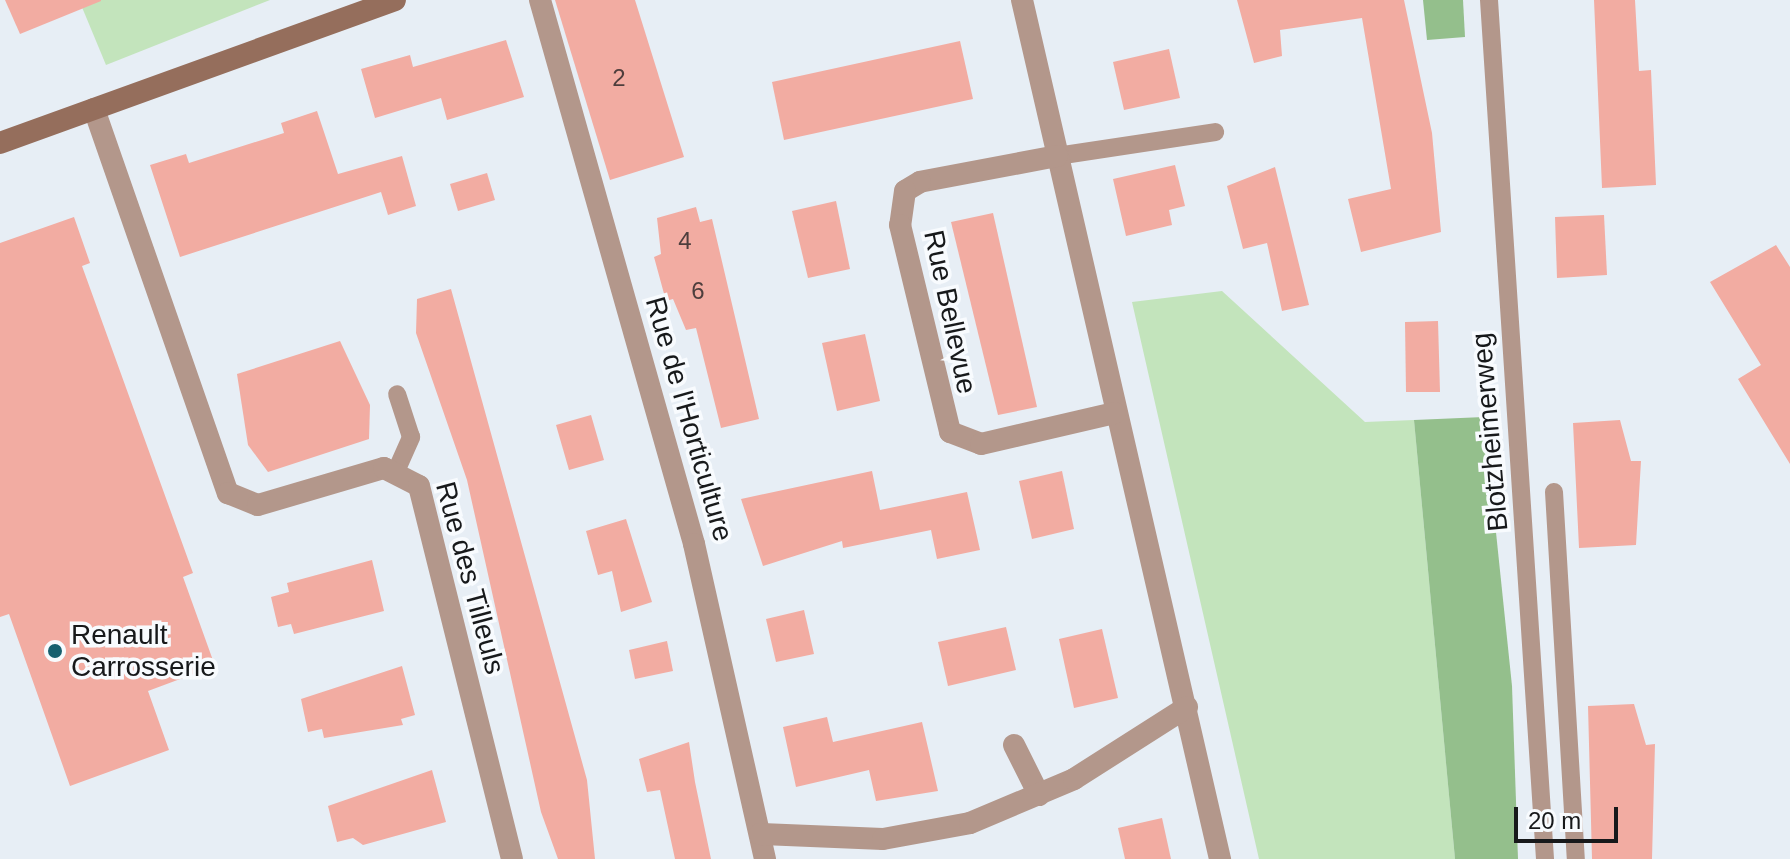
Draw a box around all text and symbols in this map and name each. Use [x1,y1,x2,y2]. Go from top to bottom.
house number: 2 [612,64,626,92]
house number: 4 [678,227,692,255]
street label: Rue Bellevue [916,227,984,397]
house number: 6 [691,277,705,305]
street label: Rue de l'Horticulture [638,293,740,545]
street label: Blotzheimerweg [1465,331,1515,533]
street label: Rue des Tilleuls [428,478,512,678]
place label: Renault Carrosserie [71,618,216,684]
marker: Renault Carrosserie [46,642,64,660]
scale bar [1518,791,1622,841]
text: 20 m [1528,807,1581,834]

